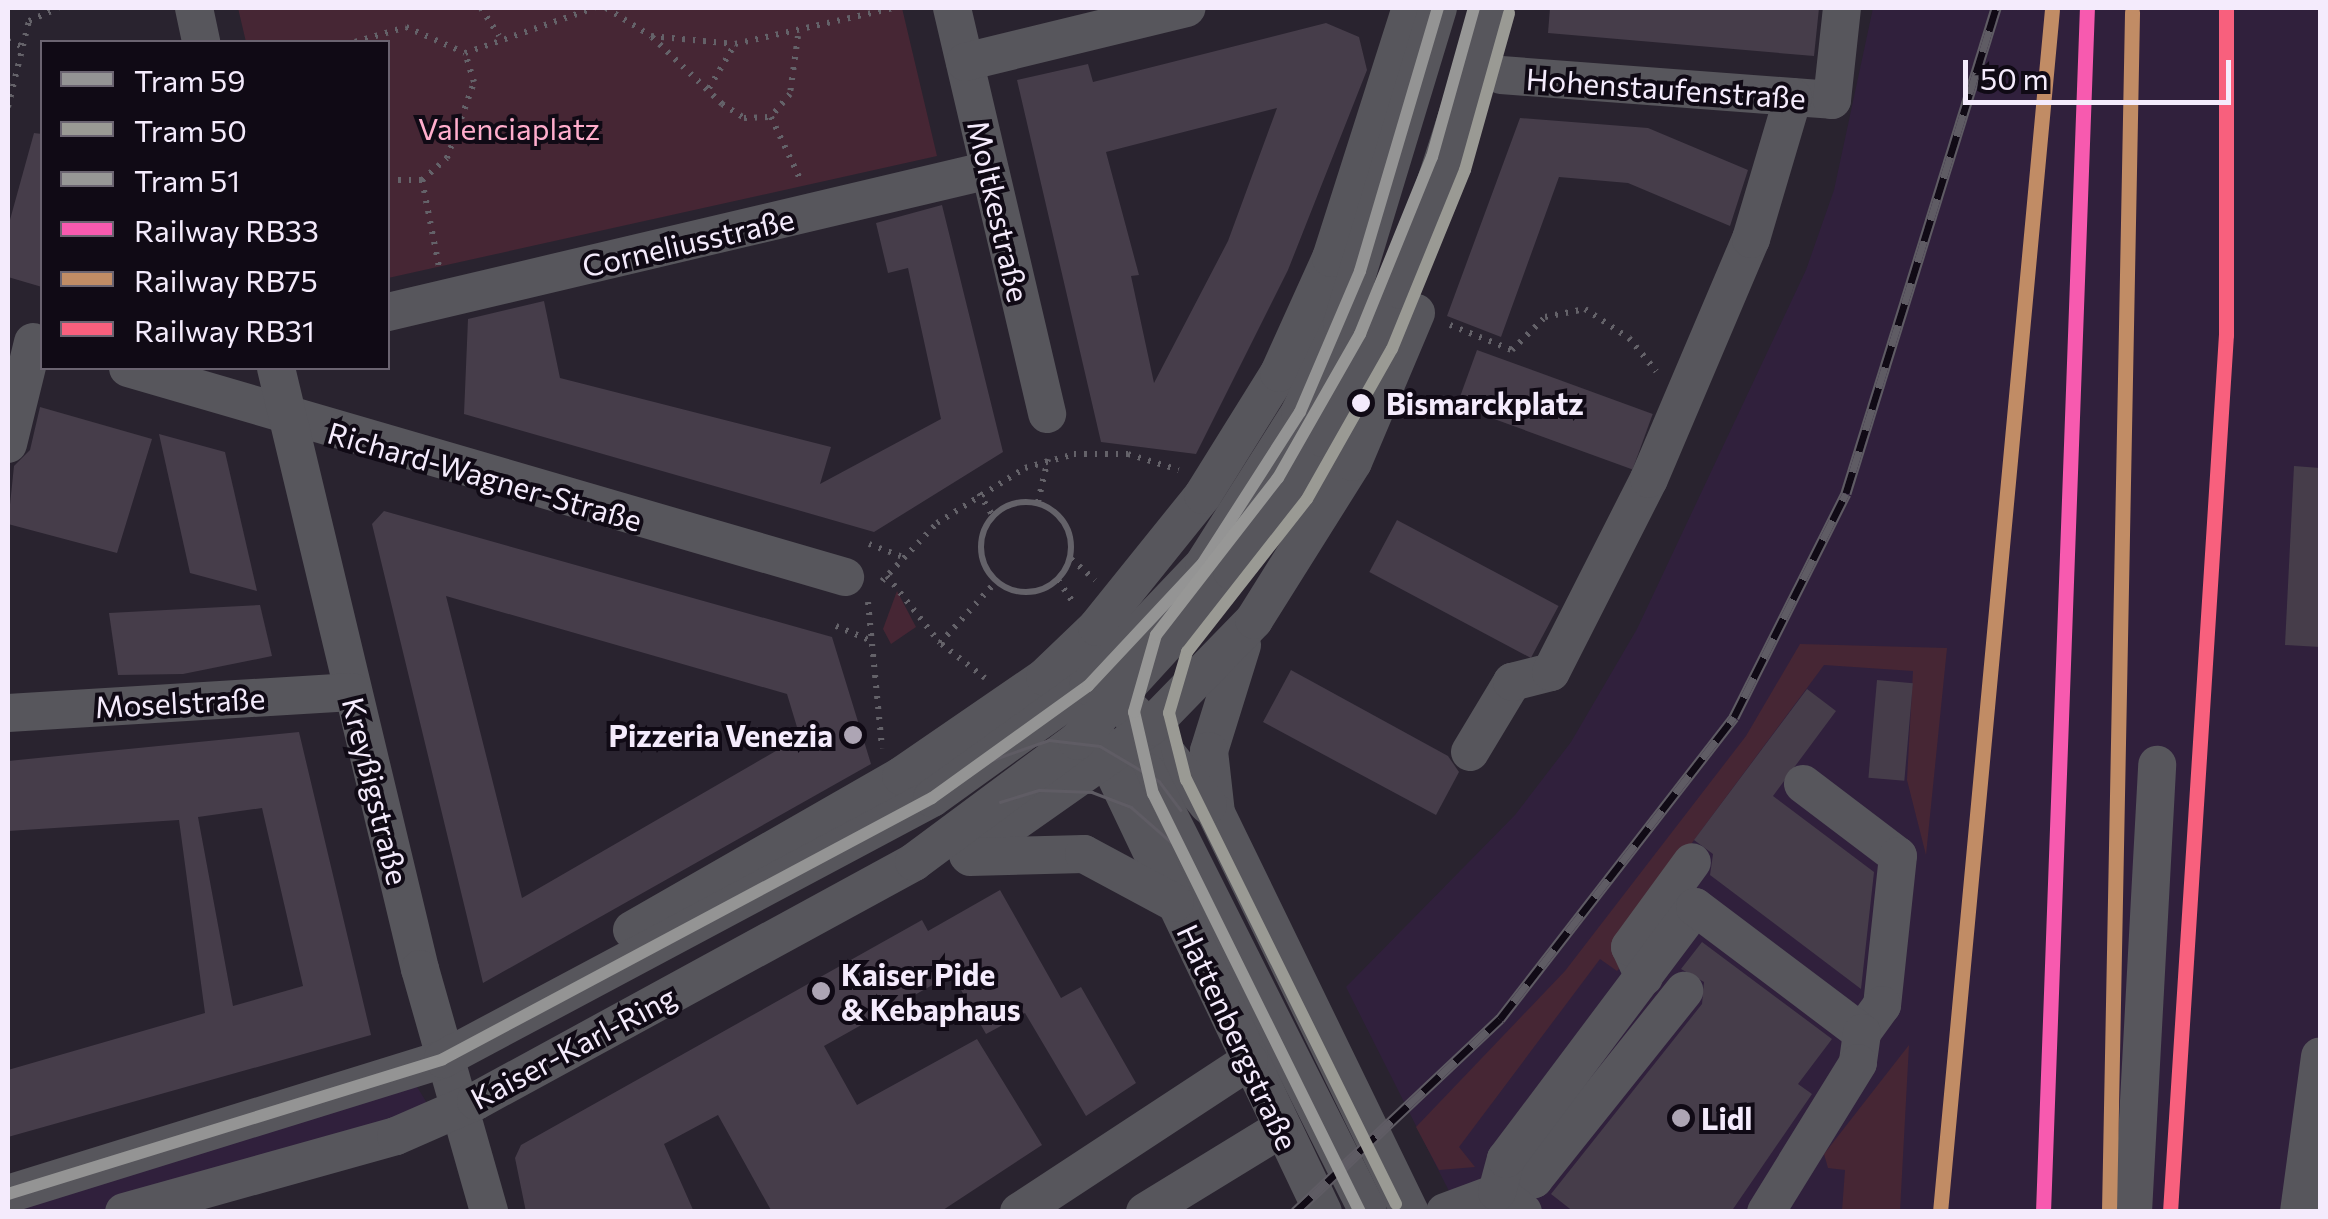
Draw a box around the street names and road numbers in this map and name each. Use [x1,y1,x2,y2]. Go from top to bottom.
street label: Hohenstaufenstraße [1525,60,1807,116]
street label: Moltkestraße [961,117,1037,305]
street label: Corneliusstraße [579,200,797,284]
street label: Richard-Wagner-Straße [324,414,646,538]
street label: Moselstraße [94,680,266,724]
street label: Kreyßigstraße [335,694,417,888]
street label: Hattenbergstraße [1170,919,1306,1155]
street label: Kaiser-Karl-Ring [464,978,682,1116]

